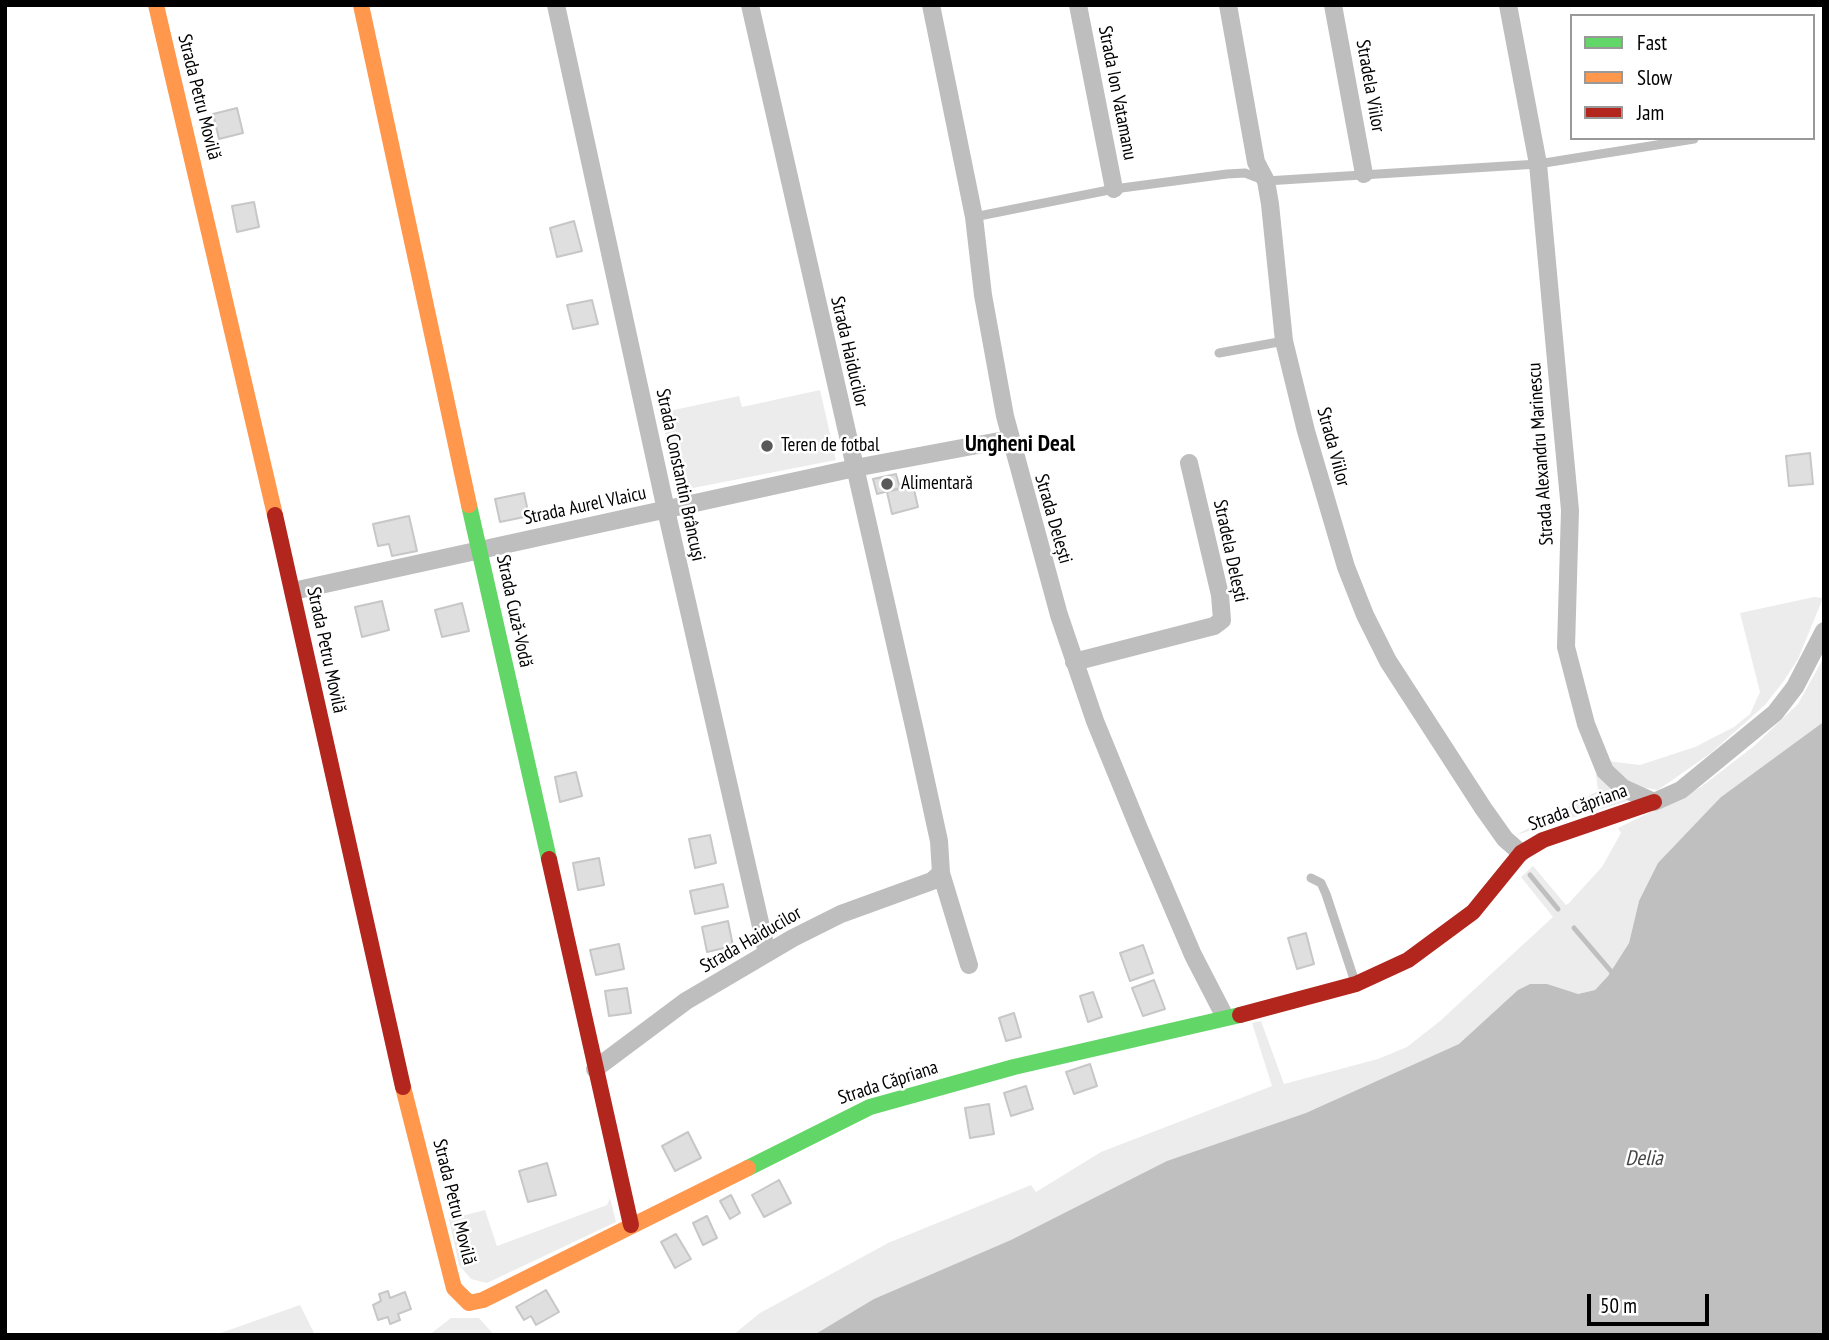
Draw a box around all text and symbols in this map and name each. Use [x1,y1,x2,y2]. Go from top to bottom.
legend [1570,14,1815,140]
street label: Strada Ion Vatamanu [1093,24,1141,162]
text: Fast [1637,29,1667,56]
street label: Strada Petru Movilă [172,32,226,162]
street label: Stradela Viilor [1351,38,1389,134]
text: Slow [1637,64,1672,91]
text: Jam [1637,99,1664,126]
street label: Strada Haiducilor [825,294,873,410]
street label: Strada Alexandru Marinescu [1523,362,1559,546]
street label: Strada Constantin Brâncuşi [651,387,709,563]
street label: Strada Viilor [1312,405,1354,489]
district label: Ungheni Deal [965,430,1075,458]
place label: Teren de fotbal [781,435,879,457]
marker: Teren de fotbal [759,438,775,454]
street label: Strada Delești [1029,472,1077,566]
place label: Alimentară [901,473,973,495]
marker: Alimentară [879,476,895,492]
street label: Strada Aurel Vlaicu [522,482,648,530]
street label: Stradela Delești [1208,498,1252,604]
street label: Strada Cuză-Vodă [491,553,537,669]
street label: Strada Petru Movilă [302,585,350,715]
street label: Strada Căpriana [1525,780,1631,836]
street label: Strada Haiducilor [696,902,806,978]
street label: Strada Căpriana [835,1056,941,1110]
street label: Strada Petru Movilă [427,1137,481,1267]
water label: Delia [1625,1146,1663,1172]
scale bar [1591,1280,1714,1324]
text: 50 m [1600,1292,1637,1319]

